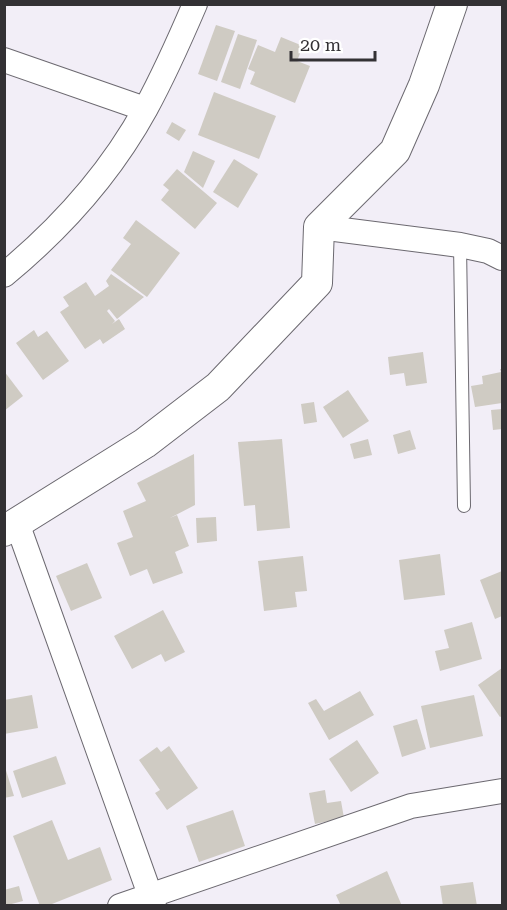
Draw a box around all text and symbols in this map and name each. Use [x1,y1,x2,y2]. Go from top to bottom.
scale bar [291,24,375,62]
text: 20 m [300,34,341,55]

